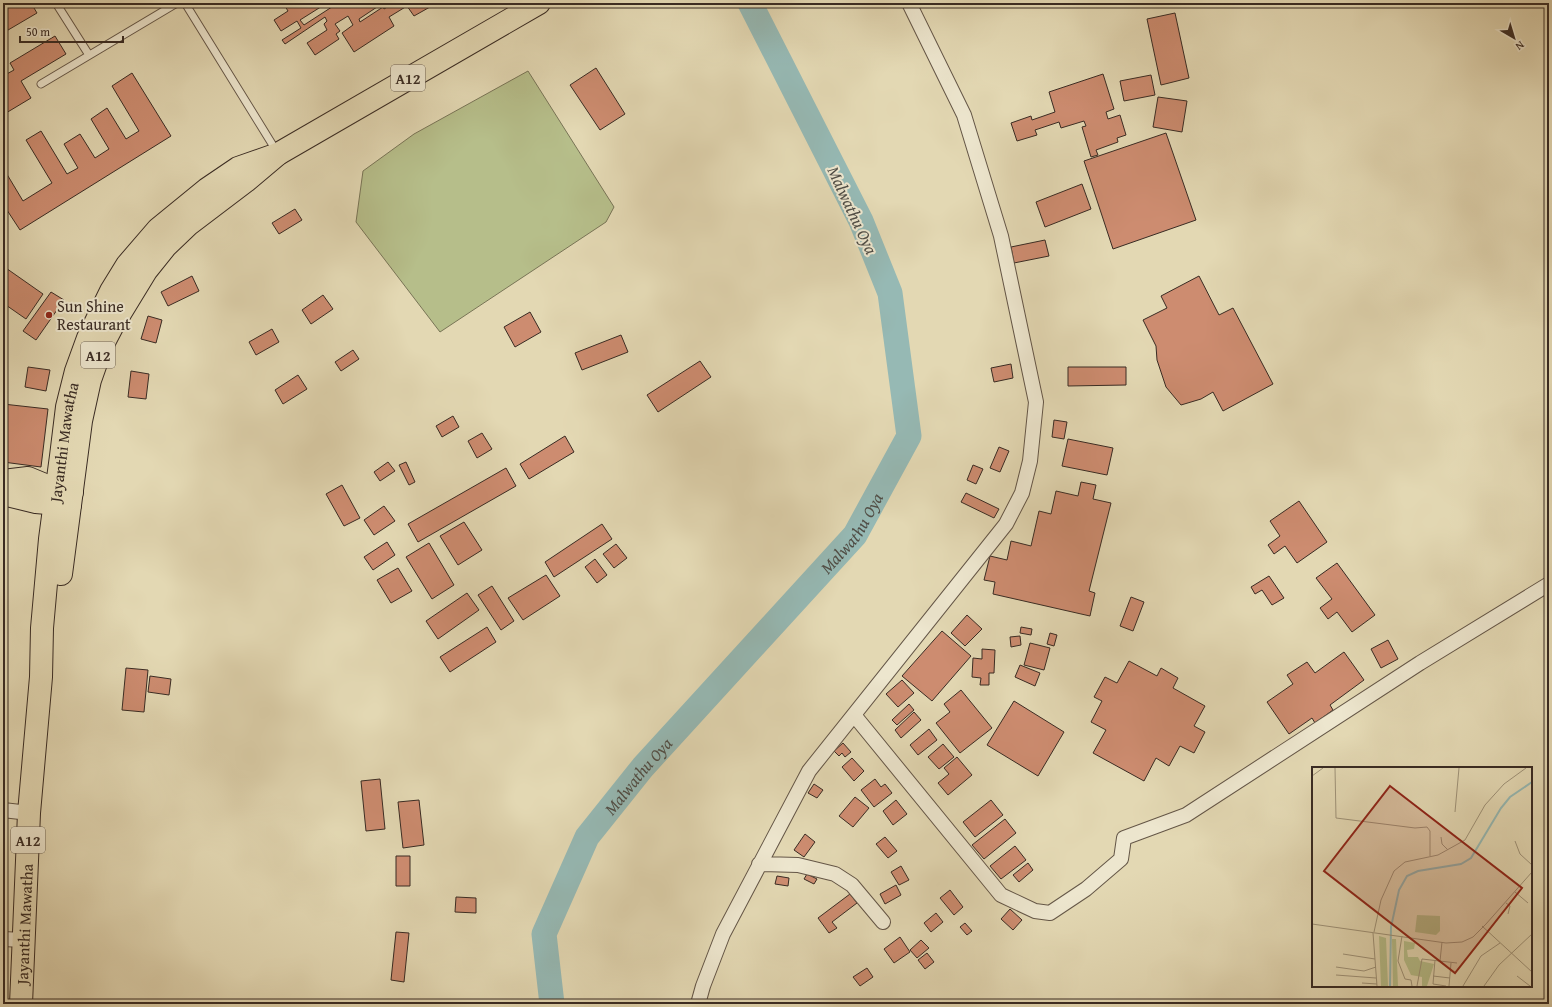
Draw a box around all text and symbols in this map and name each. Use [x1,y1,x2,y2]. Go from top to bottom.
scale bar [20,18,123,44]
north arrow [1494,18,1534,58]
text: 50 m [26,23,50,40]
text: N [1512,37,1528,55]
road number: A12 [391,65,425,91]
water label: Malwathu Oya [822,162,884,258]
place label: Sun Shine Restaurant [57,294,131,336]
marker: Sun Shine Restaurant [44,310,54,320]
road number: A12 [81,342,115,368]
street label: Jayanthi Mawatha [43,379,85,505]
water label: Malwathu Oya [814,488,888,579]
water label: Malwathu Oya [597,731,677,820]
inset map [1312,767,1532,987]
road number: A12 [11,827,45,853]
street label: Jayanthi Mawatha [10,863,39,987]

